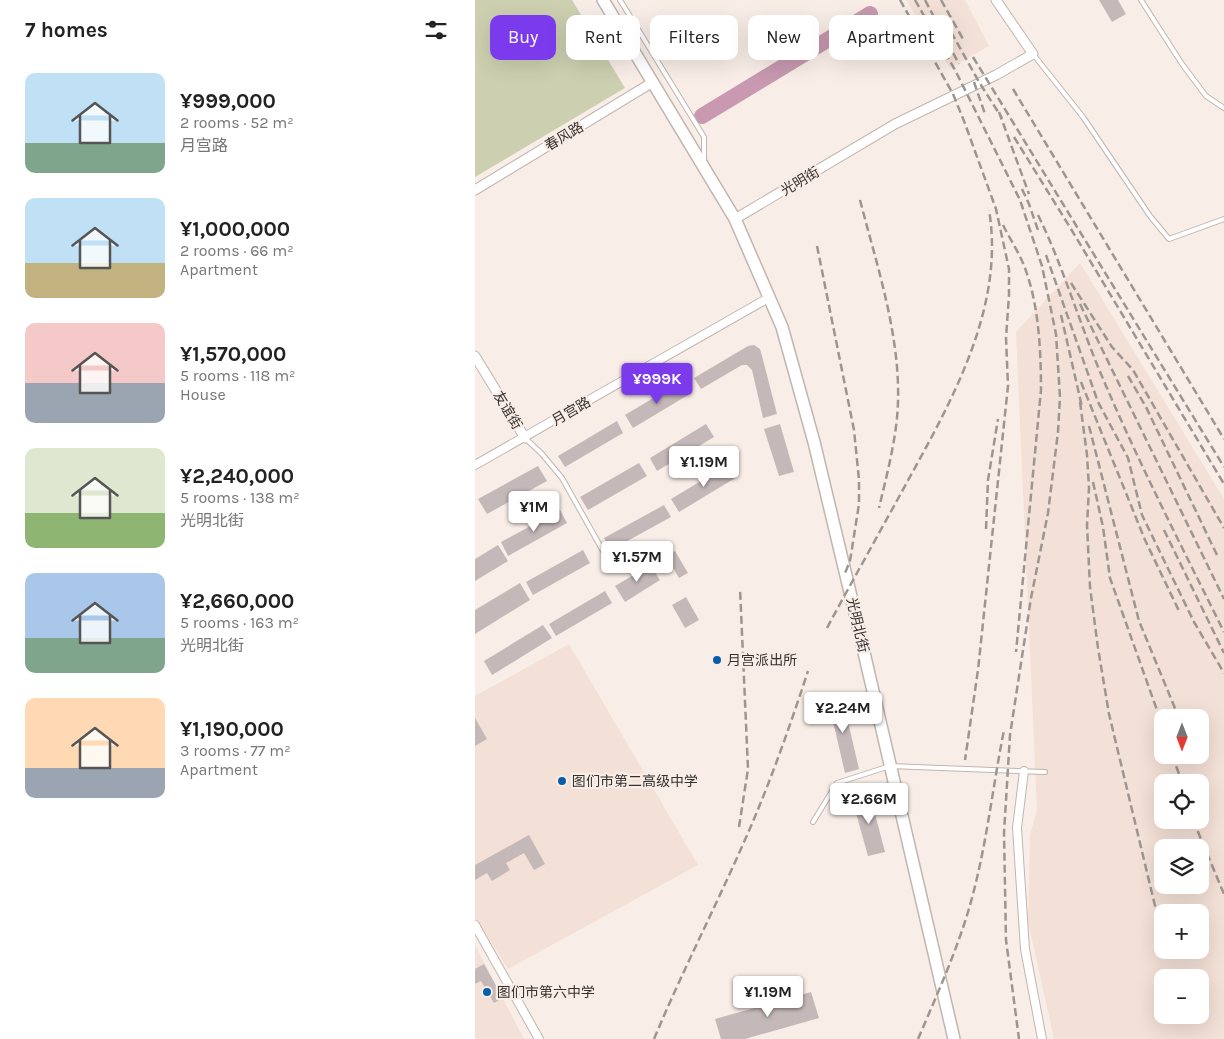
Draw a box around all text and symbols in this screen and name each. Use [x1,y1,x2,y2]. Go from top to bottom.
chip: Buy [490,15,556,60]
chip: Rent [566,15,640,60]
chip: Filters [650,15,738,60]
chip: New [748,15,819,60]
chip: Apartment [829,15,953,60]
icon: filters [422,16,450,44]
text: 7 homes [25,18,108,42]
text: ¥999,000 [180,89,276,113]
icon: home [65,93,125,153]
text: 2 rooms · 52 m² [180,113,294,132]
street label: 春风路 [542,118,587,155]
text: 月宫路 [180,136,228,155]
street label: 光明街 [778,163,823,200]
text: ¥1,000,000 [180,217,290,241]
icon: home [65,218,125,278]
text: 2 rooms · 66 m² [180,241,294,260]
text: Apartment [180,260,258,279]
text: ¥1,570,000 [180,342,286,366]
icon: home [65,343,125,403]
pin: ¥999K [622,362,692,405]
text: 5 rooms · 118 m² [180,366,296,385]
text: ¥999K [632,369,682,388]
text: House [180,385,226,404]
street label: 友谊街 [489,388,526,433]
street label: 月宫路 [549,394,594,429]
pin: ¥1.19M [663,446,745,488]
text: ¥1.19M [680,452,728,471]
text: ¥2,240,000 [180,464,294,488]
icon: home [65,468,125,528]
text: 5 rooms · 138 m² [180,488,300,507]
pin: ¥1M [510,490,558,533]
text: ¥1M [519,497,549,516]
text: 光明北街 [180,511,244,530]
pin: ¥1.57M [596,540,678,583]
text: ¥1.57M [612,547,662,566]
text: ¥2,660,000 [180,589,294,613]
icon: home [65,593,125,653]
street label: 光明北街 [843,596,872,654]
text: 5 rooms · 163 m² [180,613,299,632]
text: 光明北街 [180,636,244,655]
place label: 月宫派出所 [727,652,797,669]
marker: 月宫派出所 [711,654,723,666]
pin: ¥2.24M [802,692,884,734]
text: ¥2.24M [815,698,871,717]
north arrow [1154,709,1209,764]
map controls [1154,709,1209,1024]
text: ¥1,190,000 [180,717,284,741]
icon: home [65,718,125,778]
text: 3 rooms · 77 m² [180,741,291,760]
text: Apartment [180,760,258,779]
place label: 图们市第二高级中学 [572,773,698,790]
button: locate [1154,774,1209,829]
marker: 图们市第二高级中学 [556,775,568,787]
pin: ¥2.66M [828,782,910,825]
text: ¥2.66M [841,789,897,808]
button: layers [1154,839,1209,894]
button: + [1154,904,1209,959]
button: − [1154,969,1209,1024]
pin: ¥1.19M [727,976,809,1018]
text: ¥1.19M [744,982,792,1001]
place label: 图们市第六中学 [497,984,595,1001]
marker: 图们市第六中学 [481,986,493,998]

